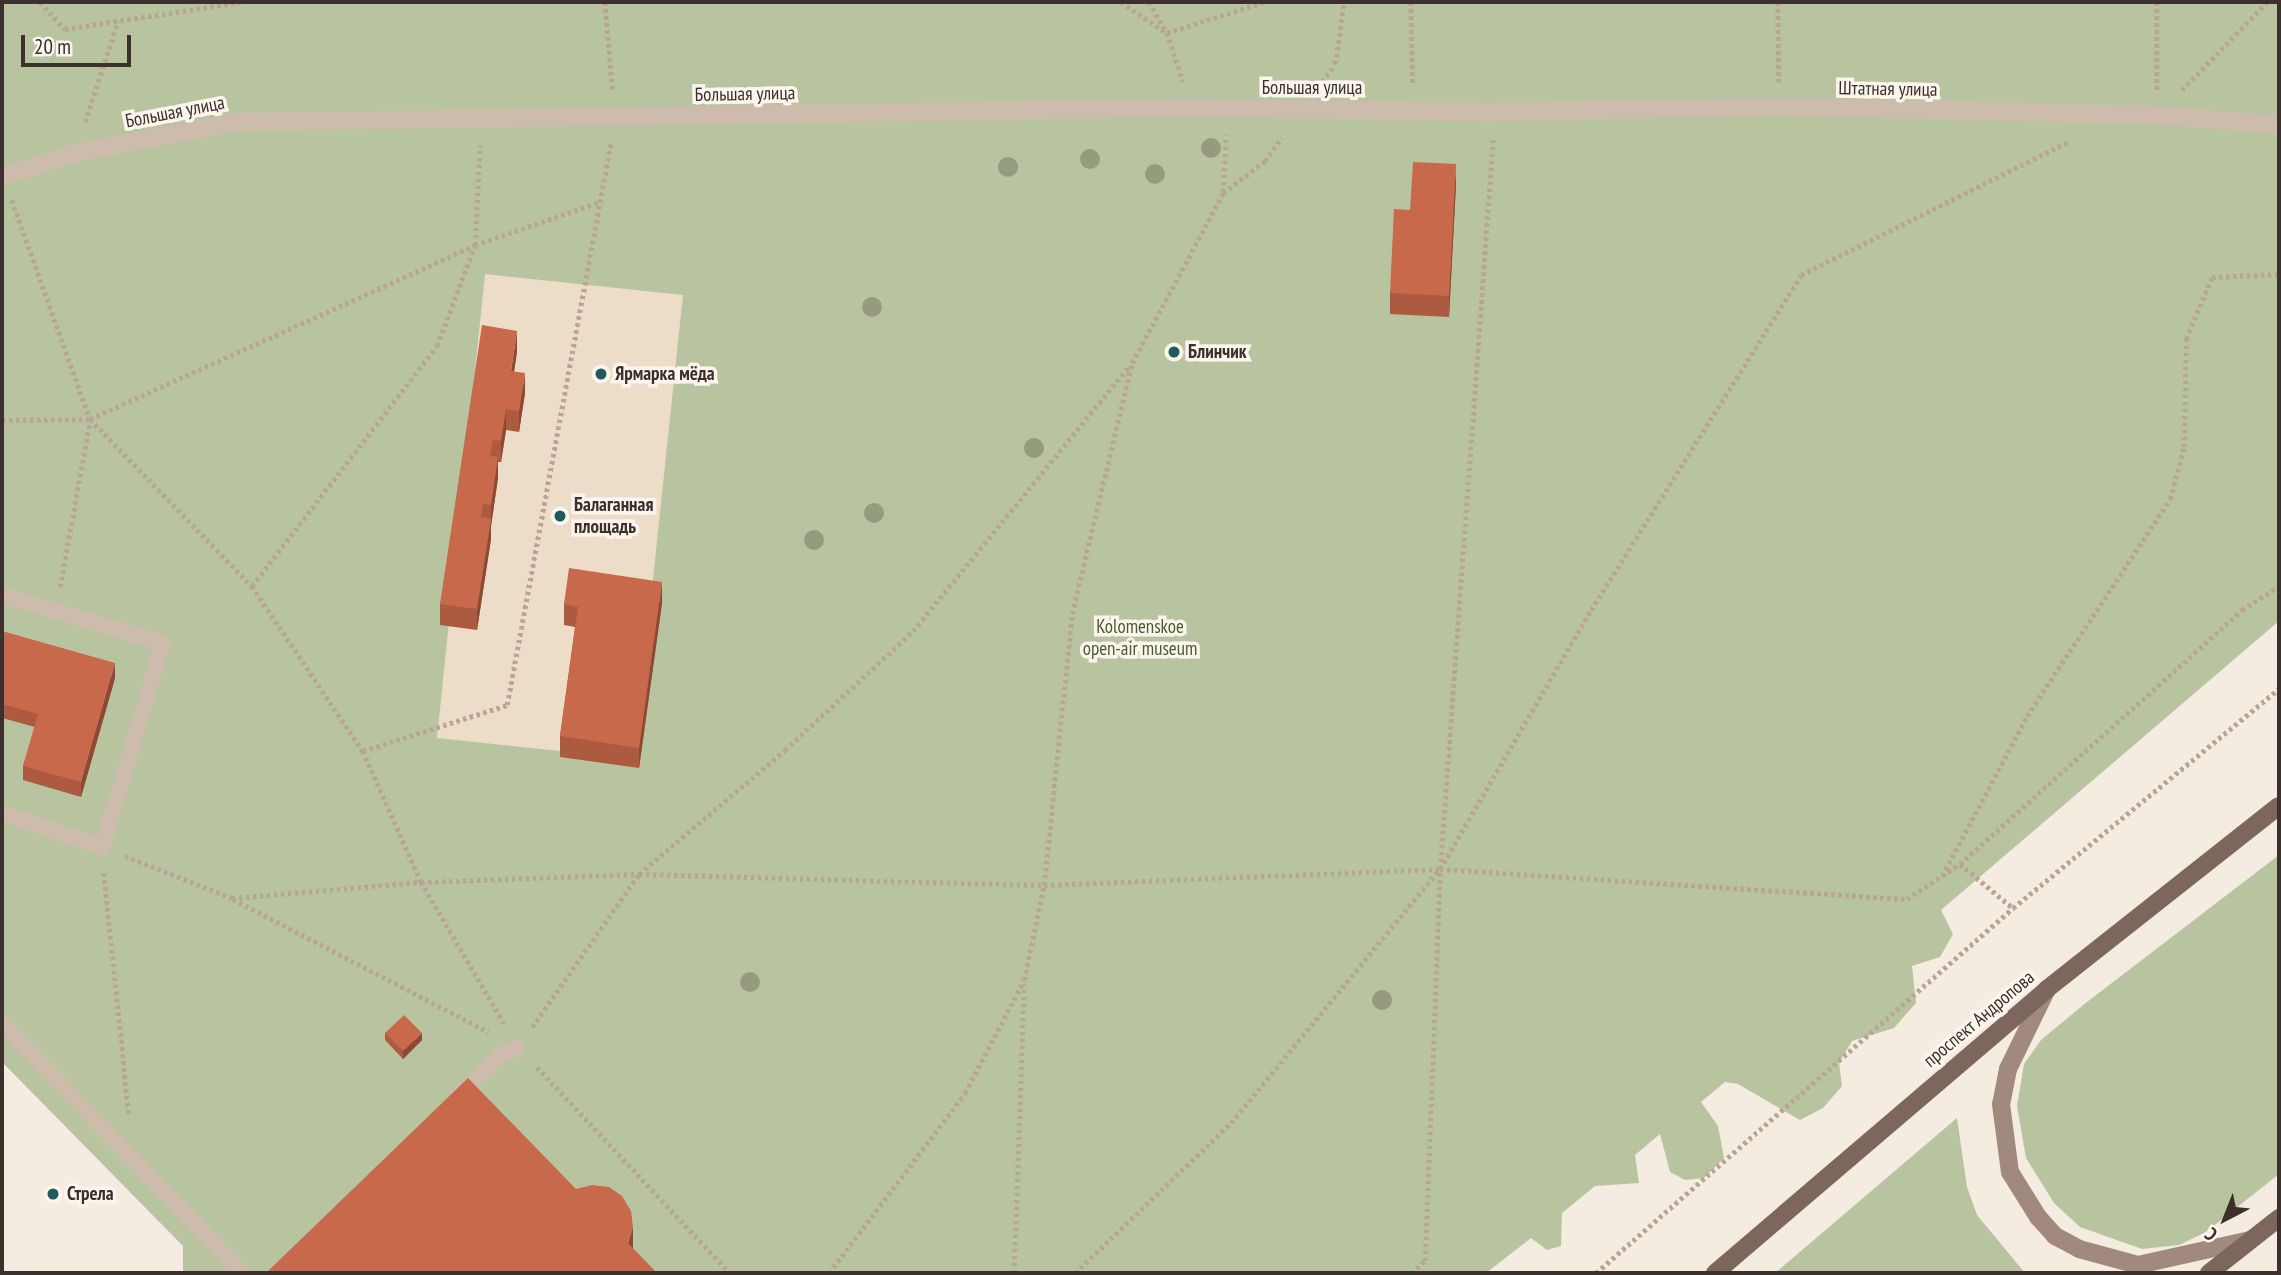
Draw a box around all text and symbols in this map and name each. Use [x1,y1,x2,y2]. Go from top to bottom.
scale bar [24,21,135,65]
text: 20 m [34,33,71,60]
street label: Большая улица [1262,77,1362,99]
street label: Штатная улица [1838,77,1938,101]
street label: Большая улица [694,82,796,106]
street label: Большая улица [123,91,227,133]
place label: Блинчик [1188,341,1247,363]
marker: Блинчик [1166,344,1182,360]
place label: Ярмарка мёда [615,363,715,385]
marker: Ярмарка мёда [593,366,609,382]
place label: Балаганная площадь [574,494,653,538]
marker: Балаганная площадь [552,508,568,524]
park label: Kolomenskoe open-air museum [1083,616,1197,660]
street label: проспект Андропова [1919,966,2039,1072]
place label: Стрела [67,1183,114,1205]
north arrow [2190,1184,2260,1254]
marker: Стрела [45,1186,61,1202]
text: С [2200,1223,2222,1246]

